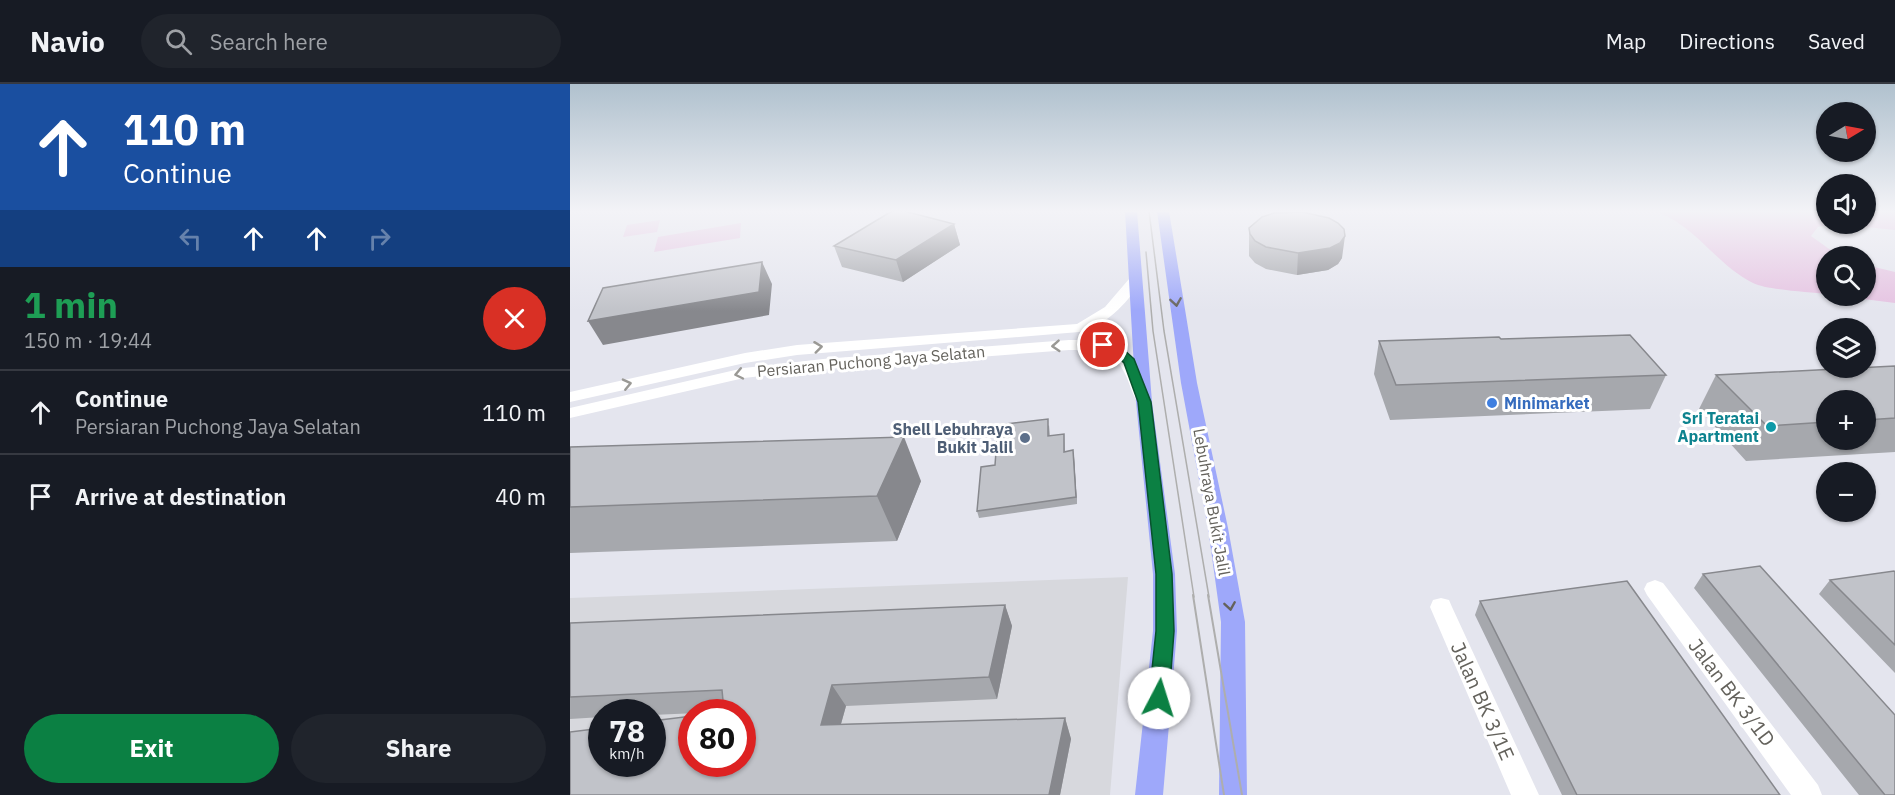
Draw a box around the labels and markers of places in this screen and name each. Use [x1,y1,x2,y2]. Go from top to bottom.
pin [1077,319,1128,370]
place label: Minimarket [1504,393,1590,413]
marker: Minimarket [1485,396,1499,410]
place label: Sri Teratai Apartment [1678,408,1759,446]
place label: Shell Lebuhraya Bukit Jalil [892,419,1013,457]
marker: Sri Teratai Apartment [1764,420,1778,434]
marker: Shell Lebuhraya Bukit Jalil [1018,431,1032,445]

